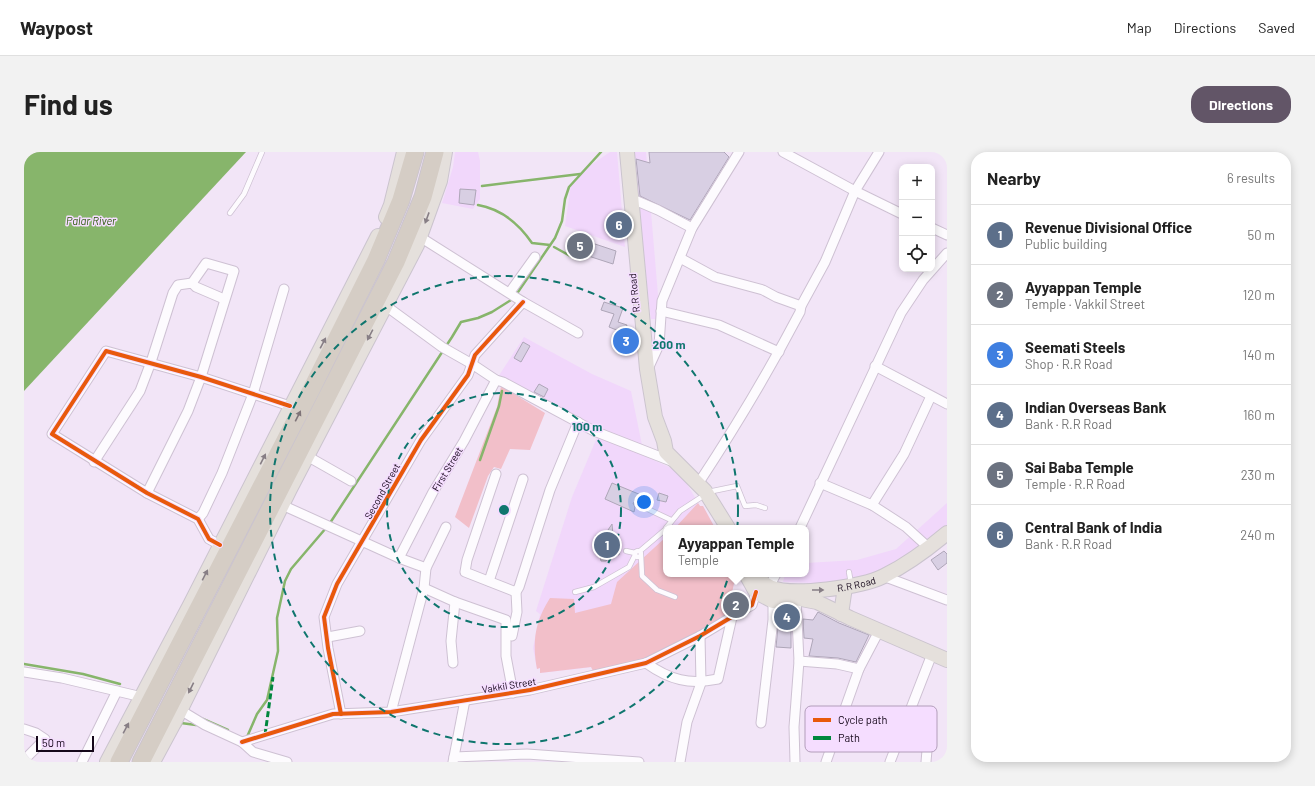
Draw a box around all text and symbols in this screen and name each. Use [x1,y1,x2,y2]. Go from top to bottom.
text: Waypost [20,16,93,39]
text: Map [1127,19,1152,36]
text: Directions [1174,19,1236,36]
text: Saved [1258,19,1295,36]
button: Directions [1191,86,1291,123]
text: Find us [24,87,113,121]
map controls [899,164,935,272]
button: + [899,164,935,200]
text: Nearby [987,168,1041,188]
text: 6 results [1227,170,1275,186]
button: − [899,200,935,236]
pin: 6 [606,210,632,240]
one-way arrow [423,213,429,225]
water label: Palar River [66,214,117,227]
text: Revenue Divisional Office [1025,218,1192,236]
text: 1 [998,227,1002,243]
text: 50 m [1248,227,1275,243]
pin: 5 [567,231,593,261]
button: locate [899,236,935,272]
text: Public building [1025,236,1107,252]
street label: R.R Road [626,273,642,313]
text: Ayyappan Temple [1025,278,1142,296]
text: 2 [996,287,1004,303]
text: 120 m [1243,287,1275,303]
text: Temple · Vakkil Street [1025,296,1145,312]
pin: 3 [613,326,639,356]
one-way arrow [366,329,373,341]
one-way arrow [319,337,326,349]
text: 200 m [653,337,685,351]
text: Seemati Steels [1025,338,1125,356]
text: 3 [996,347,1004,363]
text: 140 m [1243,347,1275,363]
text: Shop · R.R Road [1025,356,1113,372]
text: Indian Overseas Bank [1025,398,1166,416]
text: 4 [996,407,1004,423]
text: 160 m [1243,407,1275,423]
one-way arrow [295,411,301,422]
text: Bank · R.R Road [1025,416,1112,432]
text: 100 m [572,419,602,433]
street label: First Street [429,444,465,493]
one-way arrow [260,453,266,465]
text: Sai Baba Temple [1025,458,1134,476]
street label: Second Street [362,461,402,521]
text: 5 [996,467,1004,483]
text: 230 m [1241,467,1275,483]
text: Temple · R.R Road [1025,476,1125,492]
your location [634,492,654,512]
centre of rings [497,503,511,517]
text: Central Bank of India [1025,518,1162,536]
popup [663,525,809,577]
text: 6 [997,527,1003,543]
text: 240 m [1240,527,1275,543]
pin: 1 [594,530,620,560]
text: Ayyappan Temple [678,534,794,552]
text: Bank · R.R Road [1025,536,1112,552]
text: Temple [678,552,719,568]
one-way arrow [202,569,208,581]
street label: R.R Road [836,574,877,594]
one-way arrow [812,587,825,593]
pin: 2 [723,590,749,620]
pin: 4 [774,602,800,632]
street label: Vakkil Street [481,675,537,695]
one-way arrow [188,682,194,694]
legend [805,706,937,752]
text: Cycle path [838,713,888,726]
one-way arrow [122,722,129,733]
text: Path [838,731,860,744]
scale bar [36,734,94,753]
text: 50 m [42,736,65,749]

